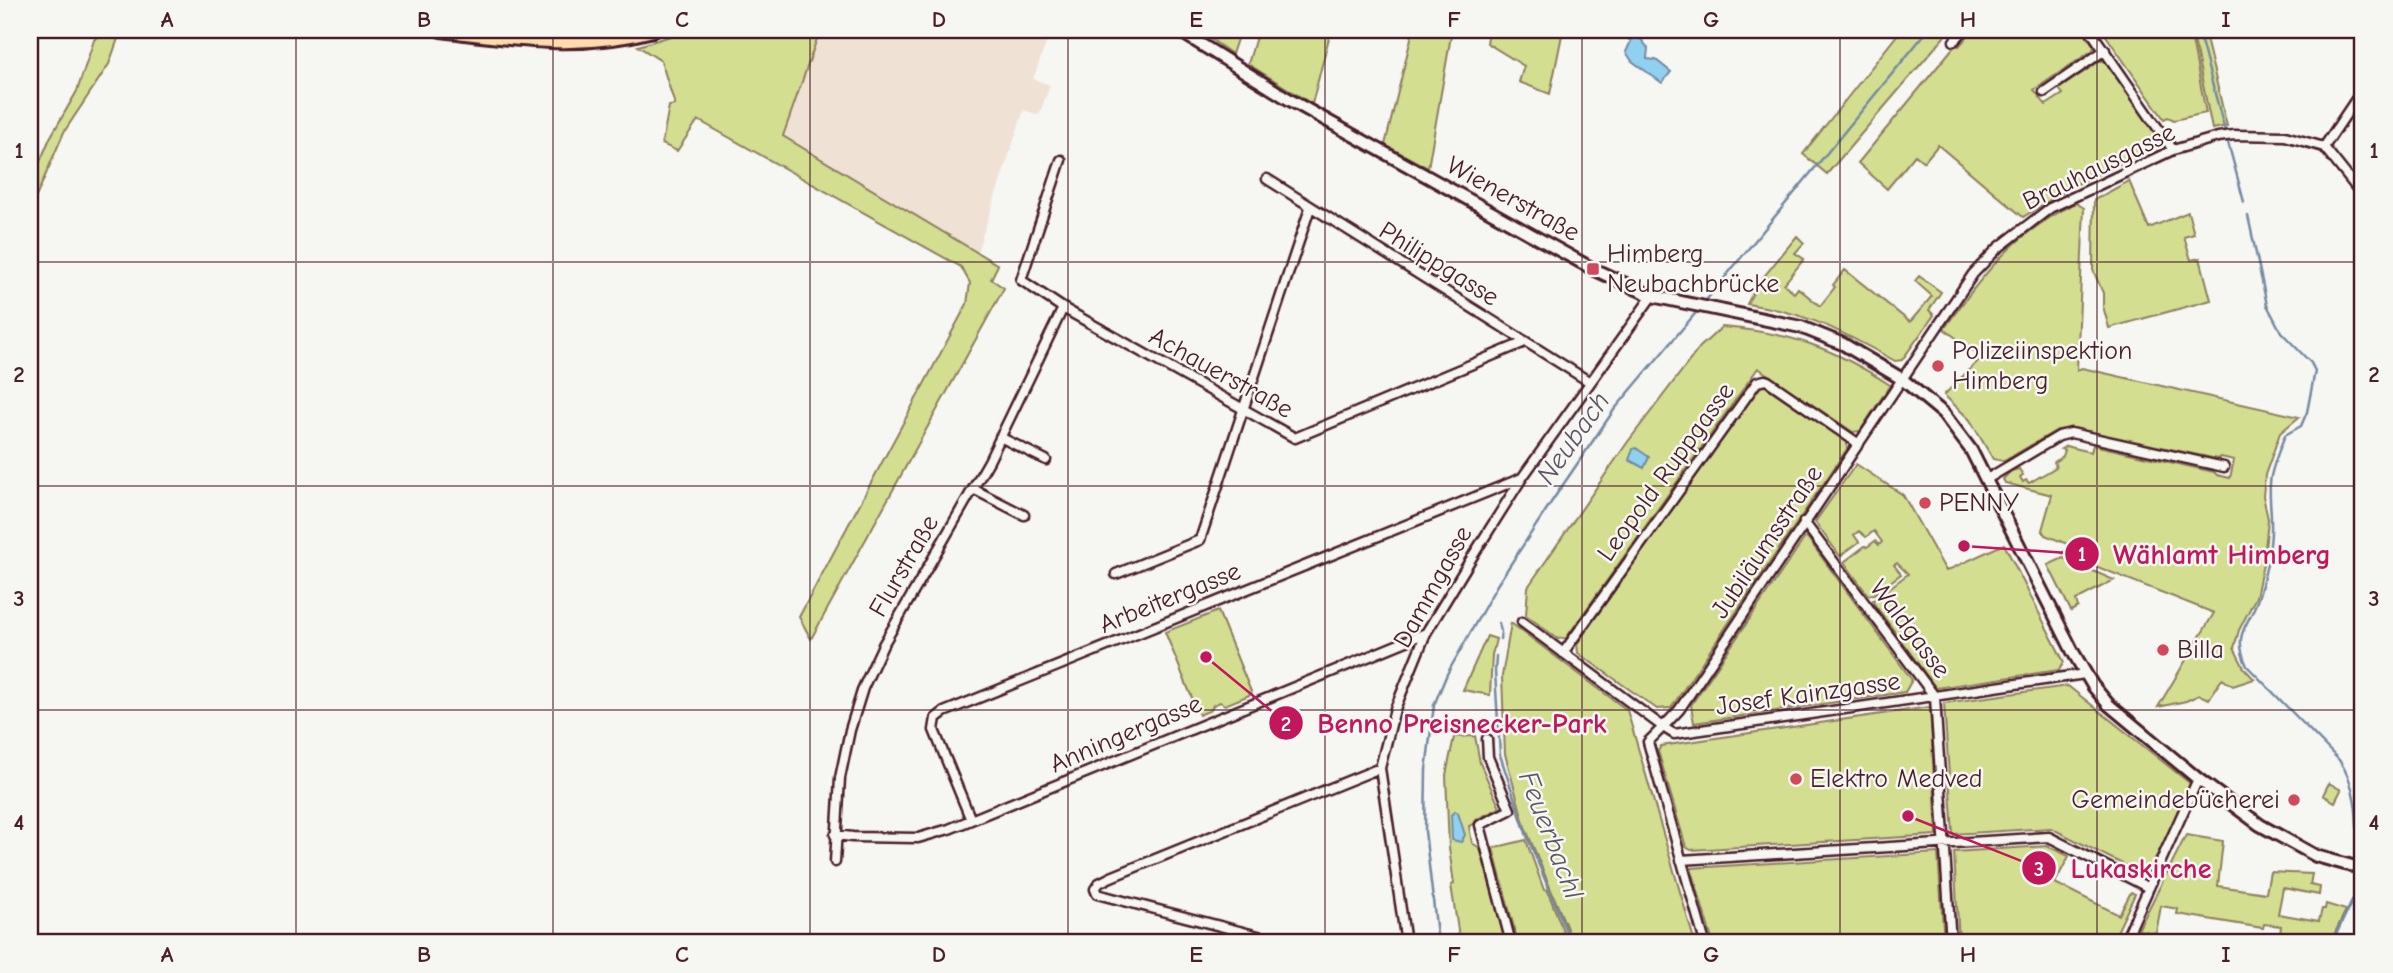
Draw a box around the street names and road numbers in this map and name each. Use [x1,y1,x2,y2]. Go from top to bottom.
street label: Brauhausgasse [2018,117,2180,217]
street label: Wienerstraße [1441,150,1585,248]
street label: Philippgasse [1374,215,1504,313]
street label: Achauerstraße [1144,321,1298,425]
street label: Leopold Ruppgasse [1591,377,1741,567]
street label: Jubiläumsstraße [1705,460,1829,624]
street label: Flurstraße [863,510,945,622]
street label: Dammgasse [1387,521,1479,653]
street label: Arbeitergasse [1095,556,1245,640]
street label: Waldgasse [1863,574,1957,684]
street label: Josef Kainzgasse [1714,666,1902,722]
street label: Anningergasse [1045,688,1207,780]

